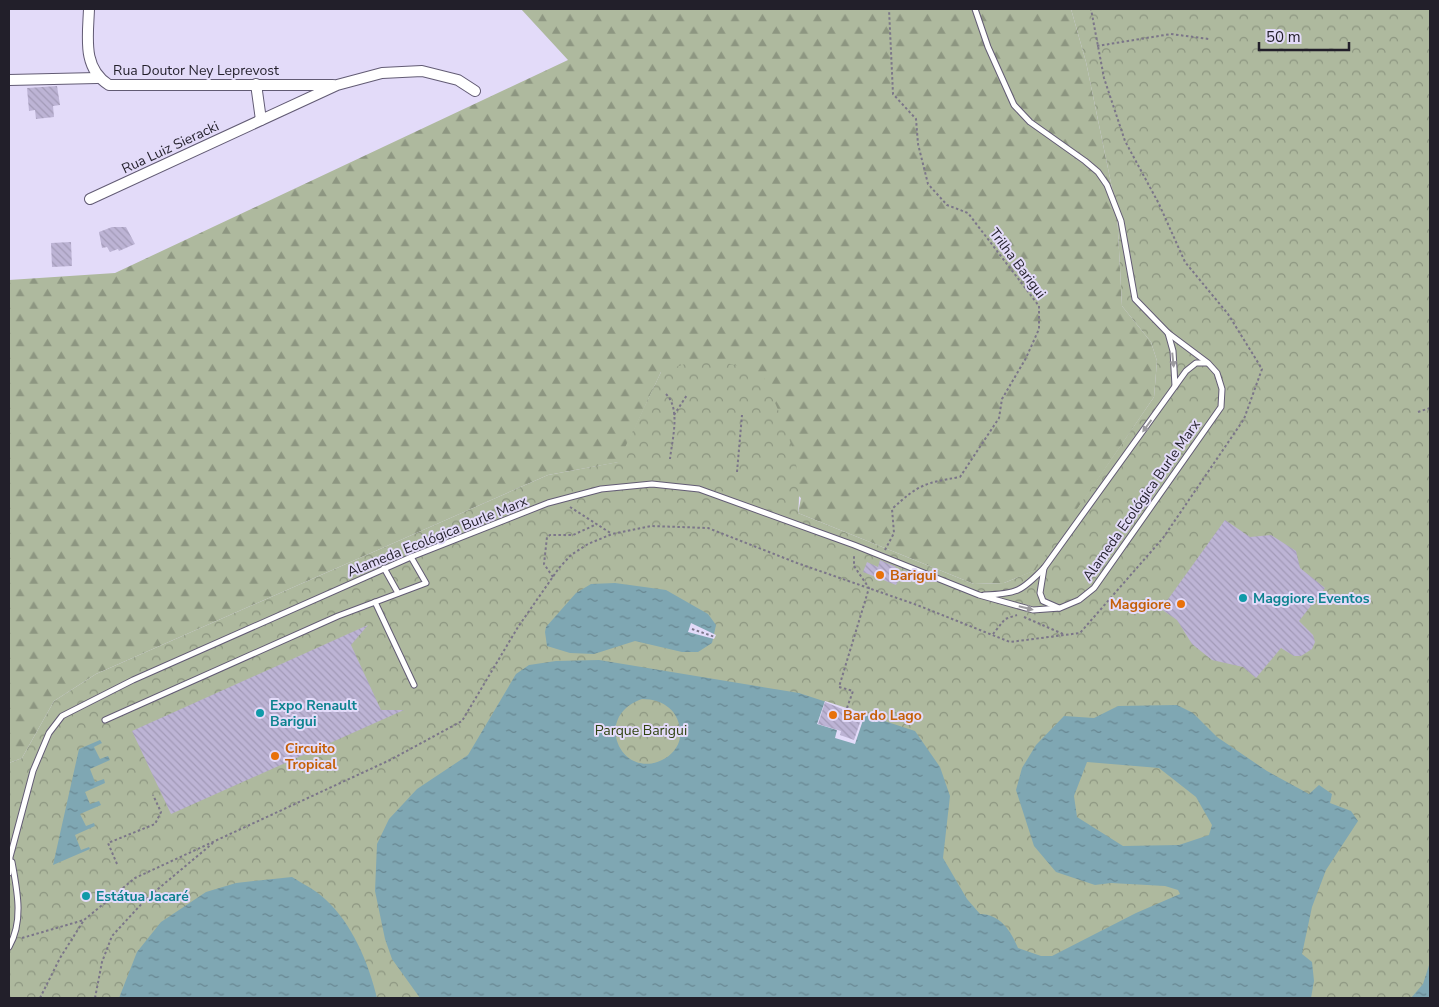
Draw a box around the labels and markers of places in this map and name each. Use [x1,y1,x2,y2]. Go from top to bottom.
place label: Barigui [890,566,936,585]
marker: Barigui [874,569,886,581]
place label: Maggiore Eventos [1253,589,1370,608]
marker: Maggiore Eventos [1237,592,1249,604]
place label: Maggiore [1110,595,1171,614]
marker: Maggiore [1175,598,1187,610]
place label: Expo Renault Barigui [270,696,357,731]
place label: Bar do Lago [843,706,922,725]
marker: Expo Renault Barigui [254,707,266,719]
marker: Bar do Lago [827,709,839,721]
place label: Circuito Tropical [285,739,337,774]
marker: Circuito Tropical [269,750,281,762]
place label: Estátua Jacaré [96,887,189,906]
marker: Estátua Jacaré [80,890,92,902]

